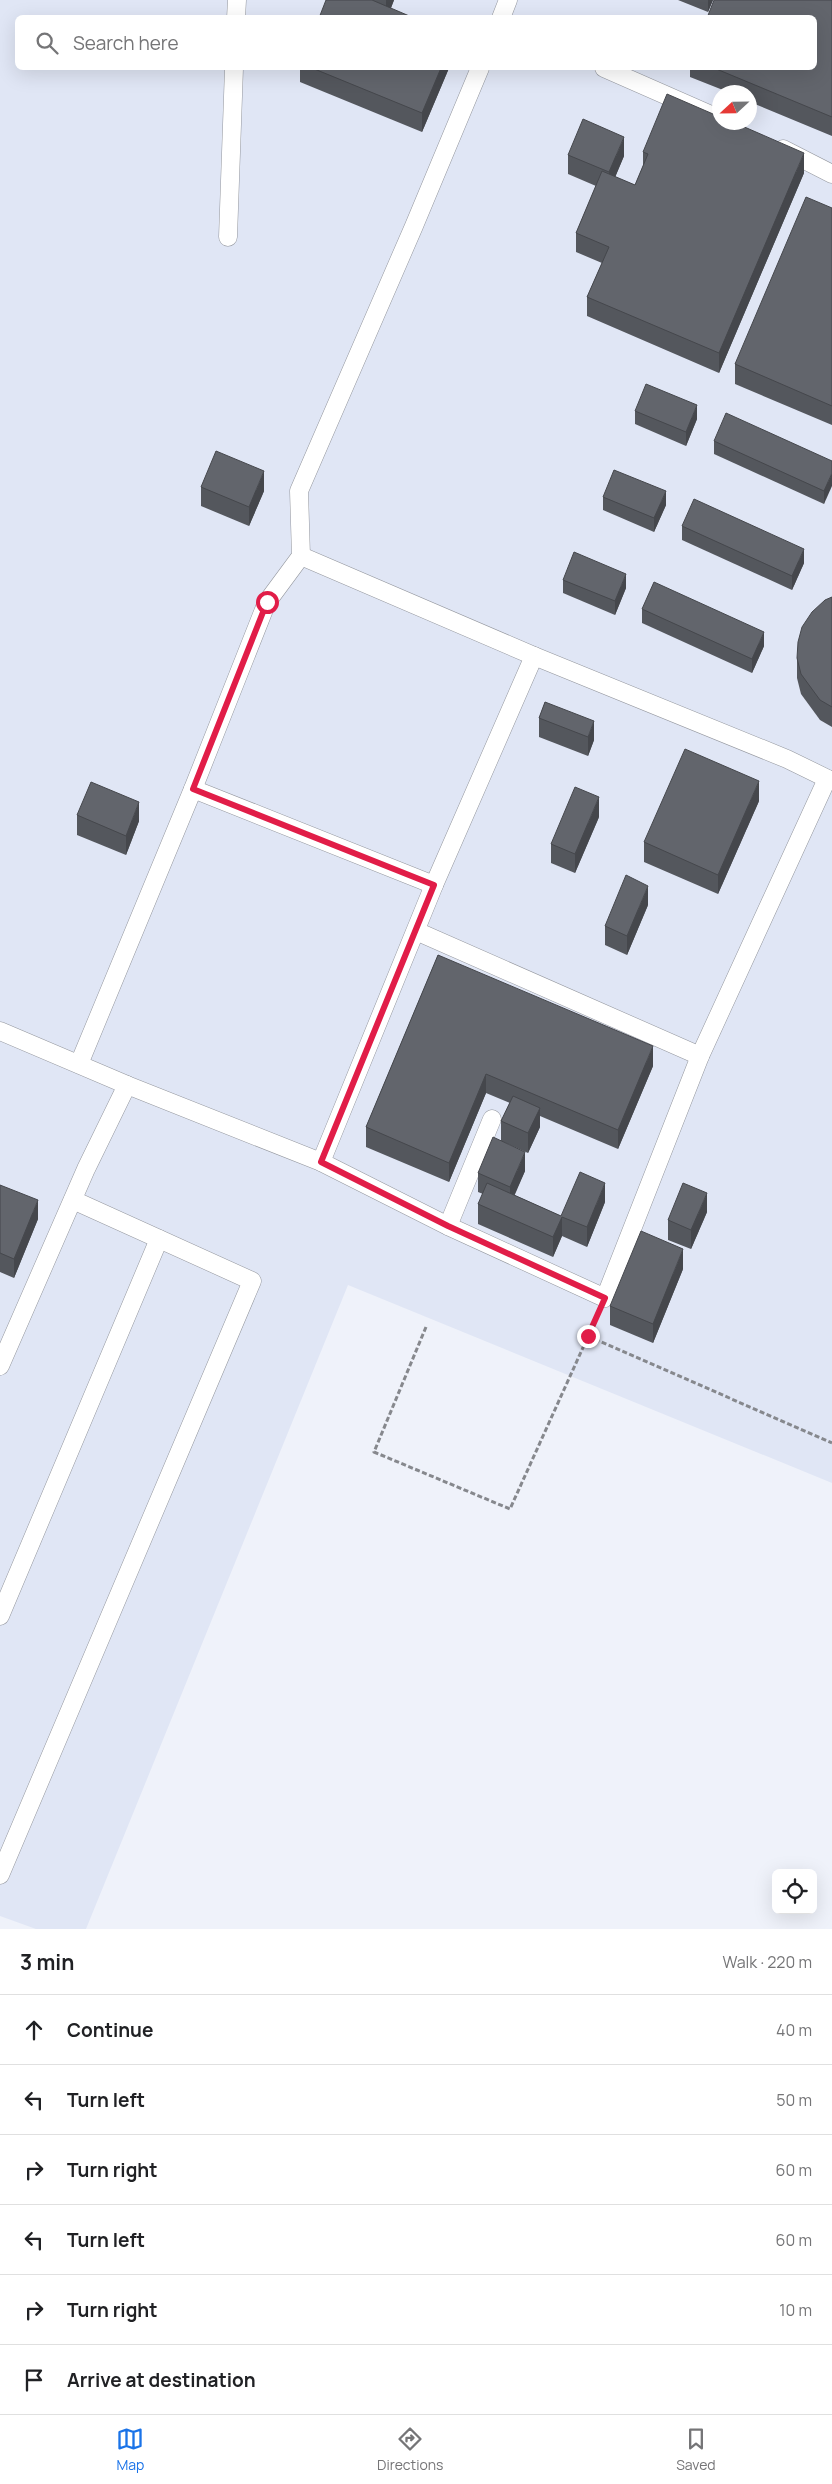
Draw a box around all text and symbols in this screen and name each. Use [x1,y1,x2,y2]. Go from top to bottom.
search box [15,15,817,70]
icon: search [33,29,61,57]
text: Search here [73,30,179,56]
north arrow [712,85,757,130]
route start [256,591,279,614]
route end [577,1325,600,1348]
map controls [772,1869,817,1914]
button: locate [772,1869,817,1914]
text: 3 min [20,1948,74,1976]
text: Walk · 220 m [722,1951,812,1973]
icon: ahead [20,2016,48,2044]
text: Continue [67,2017,153,2043]
text: 40 m [776,2019,812,2041]
icon: left [20,2086,48,2114]
text: Turn left [67,2087,145,2113]
text: 50 m [776,2089,812,2111]
icon: right [20,2156,48,2184]
text: Turn right [67,2157,157,2183]
text: 60 m [776,2159,812,2181]
icon: left [20,2226,48,2254]
text: Turn left [67,2227,145,2253]
text: 60 m [776,2229,812,2251]
icon: right [20,2296,48,2324]
text: Turn right [67,2297,157,2323]
text: 10 m [779,2299,812,2321]
icon: arrive [20,2366,48,2394]
text: Arrive at destination [67,2367,256,2393]
tab: Map [116,2425,144,2474]
tab: Directions [377,2425,443,2474]
tab: Saved [676,2425,716,2474]

